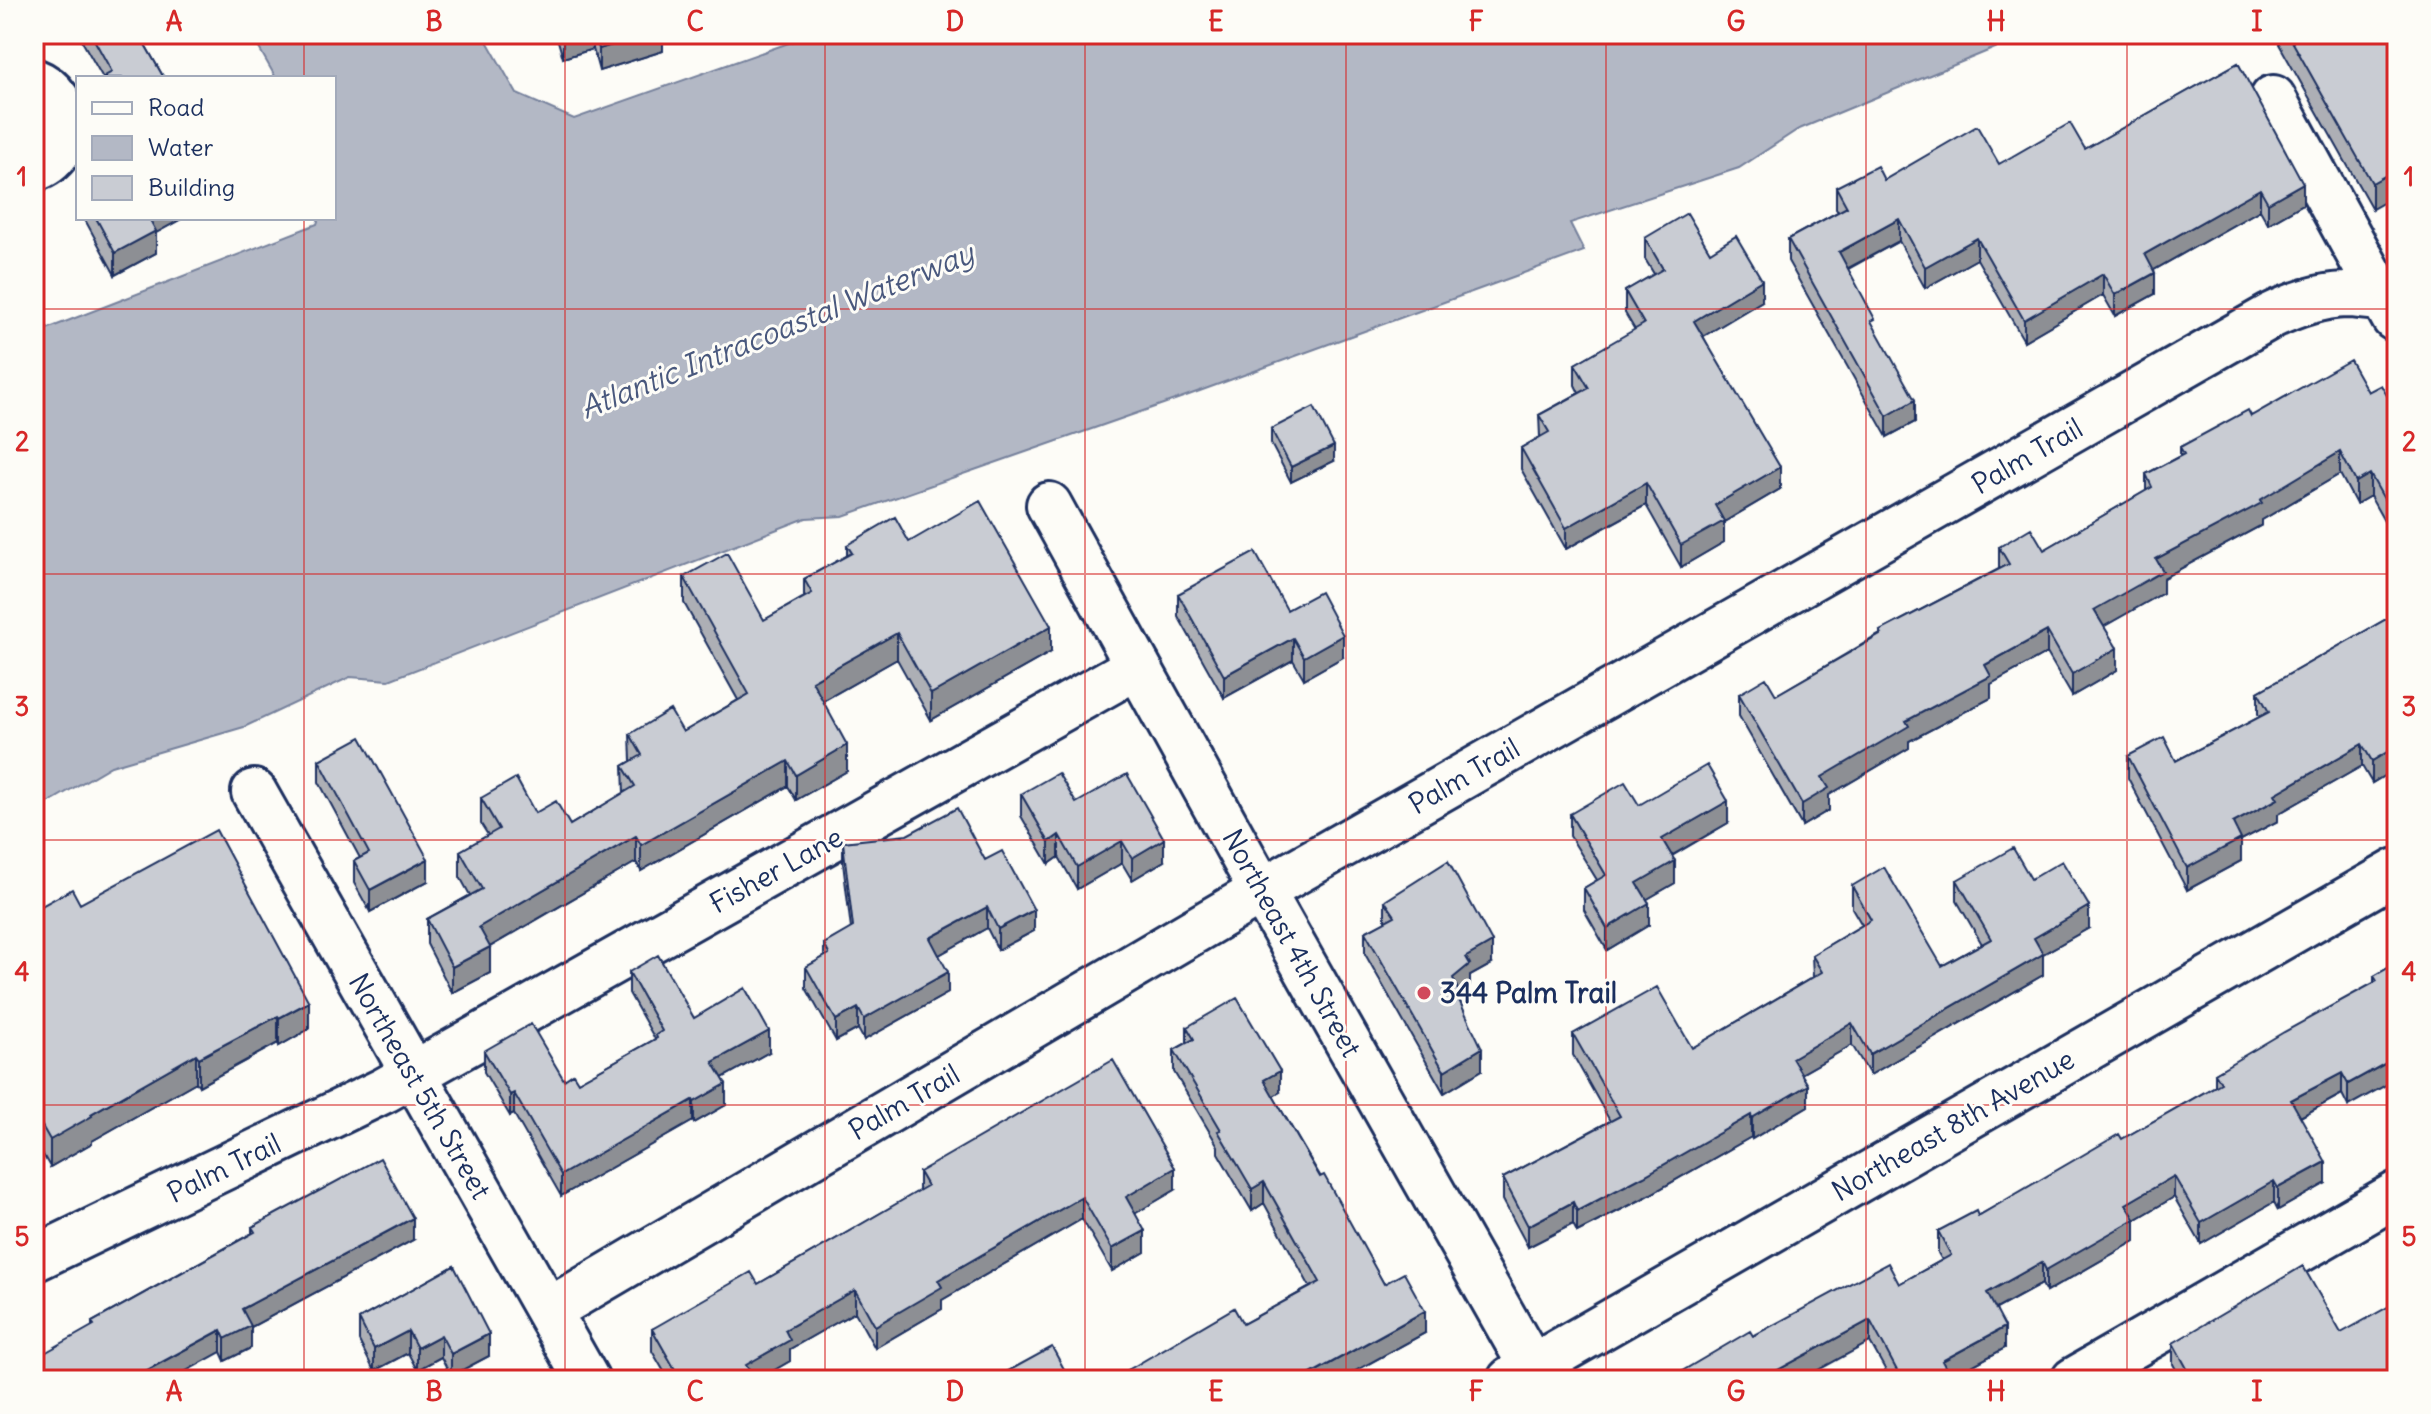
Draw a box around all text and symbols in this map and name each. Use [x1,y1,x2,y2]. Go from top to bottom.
text: A [166,5,183,38]
text: B [425,5,443,38]
text: C [686,5,704,38]
text: D [946,5,964,38]
text: E [1208,5,1224,38]
text: F [1469,5,1484,38]
text: G [1727,5,1746,38]
text: H [1987,5,2005,38]
text: I [2251,5,2263,38]
legend [76,76,336,220]
text: Road [148,92,204,122]
text: Water [148,132,213,162]
text: 1 [17,160,27,193]
text: 1 [2404,160,2414,193]
text: Building [148,172,235,202]
water label: Atlantic Intracoastal Waterway [574,233,981,427]
street label: Palm Trail [1965,410,2089,502]
text: 2 [15,425,29,458]
text: 2 [2402,425,2416,458]
text: 3 [15,690,29,723]
text: 3 [2402,690,2416,723]
street label: Palm Trail [1402,730,1526,822]
street label: Fisher Lane [703,819,849,921]
street label: Northeast 4th Street [1214,823,1370,1063]
text: 4 [14,955,30,988]
text: 4 [2401,955,2417,988]
street label: Northeast 5th Street [341,967,499,1205]
place label: 344 Palm Trail [1440,975,1617,1011]
marker: 344 Palm Trail [1415,984,1433,1002]
street label: Northeast 8th Avenue [1825,1041,2081,1209]
street label: Palm Trail [842,1056,966,1148]
street label: Palm Trail [161,1125,287,1211]
text: 5 [15,1220,30,1253]
text: 5 [2402,1220,2417,1253]
text: A [166,1375,183,1408]
text: B [425,1375,443,1408]
text: C [686,1375,704,1408]
text: D [946,1375,964,1408]
text: E [1208,1375,1224,1408]
text: F [1469,1375,1484,1408]
text: G [1727,1375,1746,1408]
text: H [1987,1375,2005,1408]
text: I [2251,1375,2263,1408]

